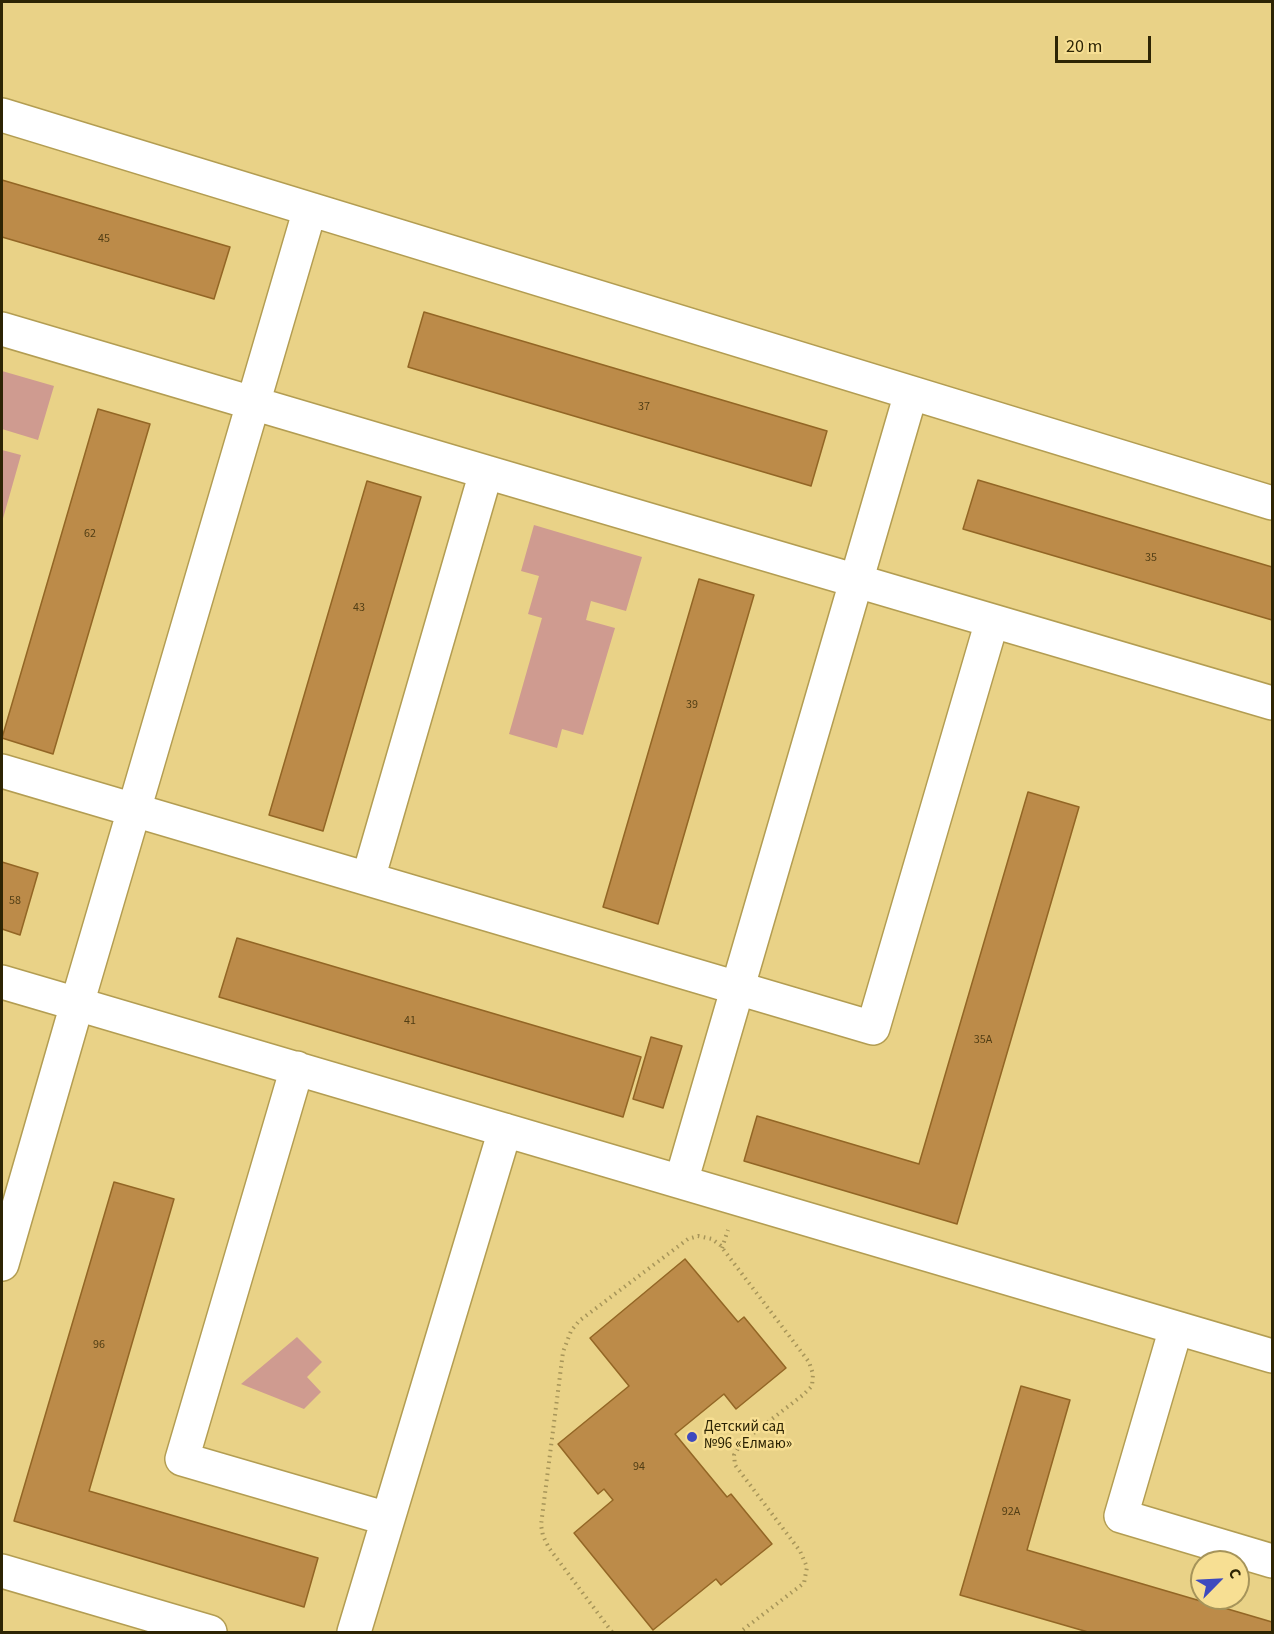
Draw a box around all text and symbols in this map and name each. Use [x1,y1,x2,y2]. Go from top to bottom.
scale bar [1058,24,1154,62]
text: 20 m [1066,34,1102,59]
house number: 45 [98,232,110,246]
house number: 37 [638,400,650,414]
house number: 62 [84,527,96,541]
house number: 35 [1145,551,1157,565]
house number: 43 [353,601,365,615]
house number: 39 [686,698,698,712]
house number: 58 [9,894,21,908]
house number: 41 [404,1014,416,1028]
house number: 35А [974,1033,992,1047]
house number: 96 [93,1338,105,1352]
place label: Детский сад №96 «Елмаю» [704,1419,792,1454]
marker: Детский сад №96 «Елмаю» [685,1430,699,1444]
house number: 94 [633,1460,645,1474]
house number: 92А [1002,1505,1020,1519]
north arrow [1190,1550,1250,1610]
text: С [1223,1565,1247,1582]

